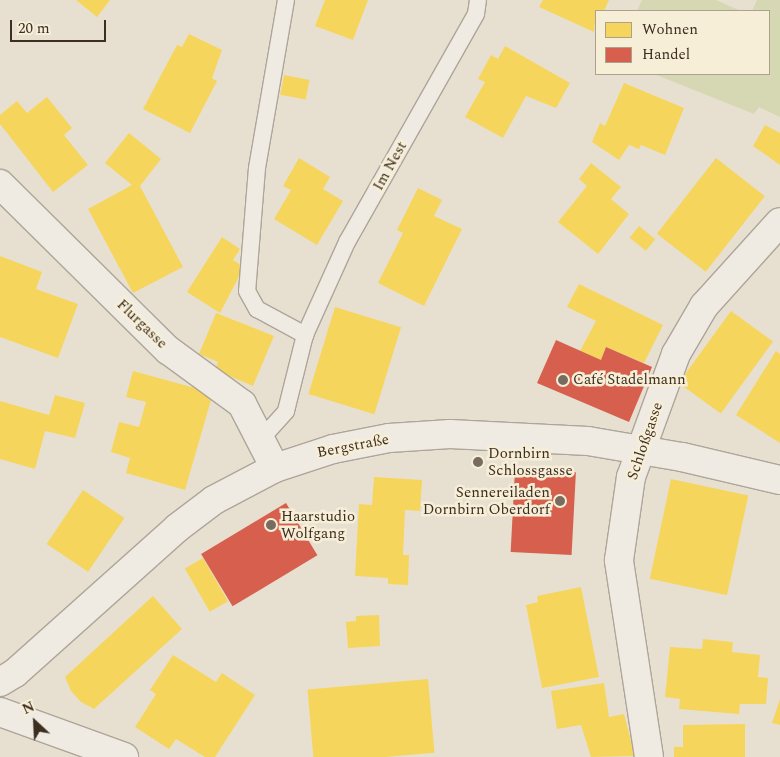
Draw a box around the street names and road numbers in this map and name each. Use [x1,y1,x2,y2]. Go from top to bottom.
street label: Im Nest [369,138,411,194]
street label: Flurgasse [113,296,171,352]
street label: Schloßgasse [623,400,667,482]
street label: Bergstraße [316,430,390,462]

